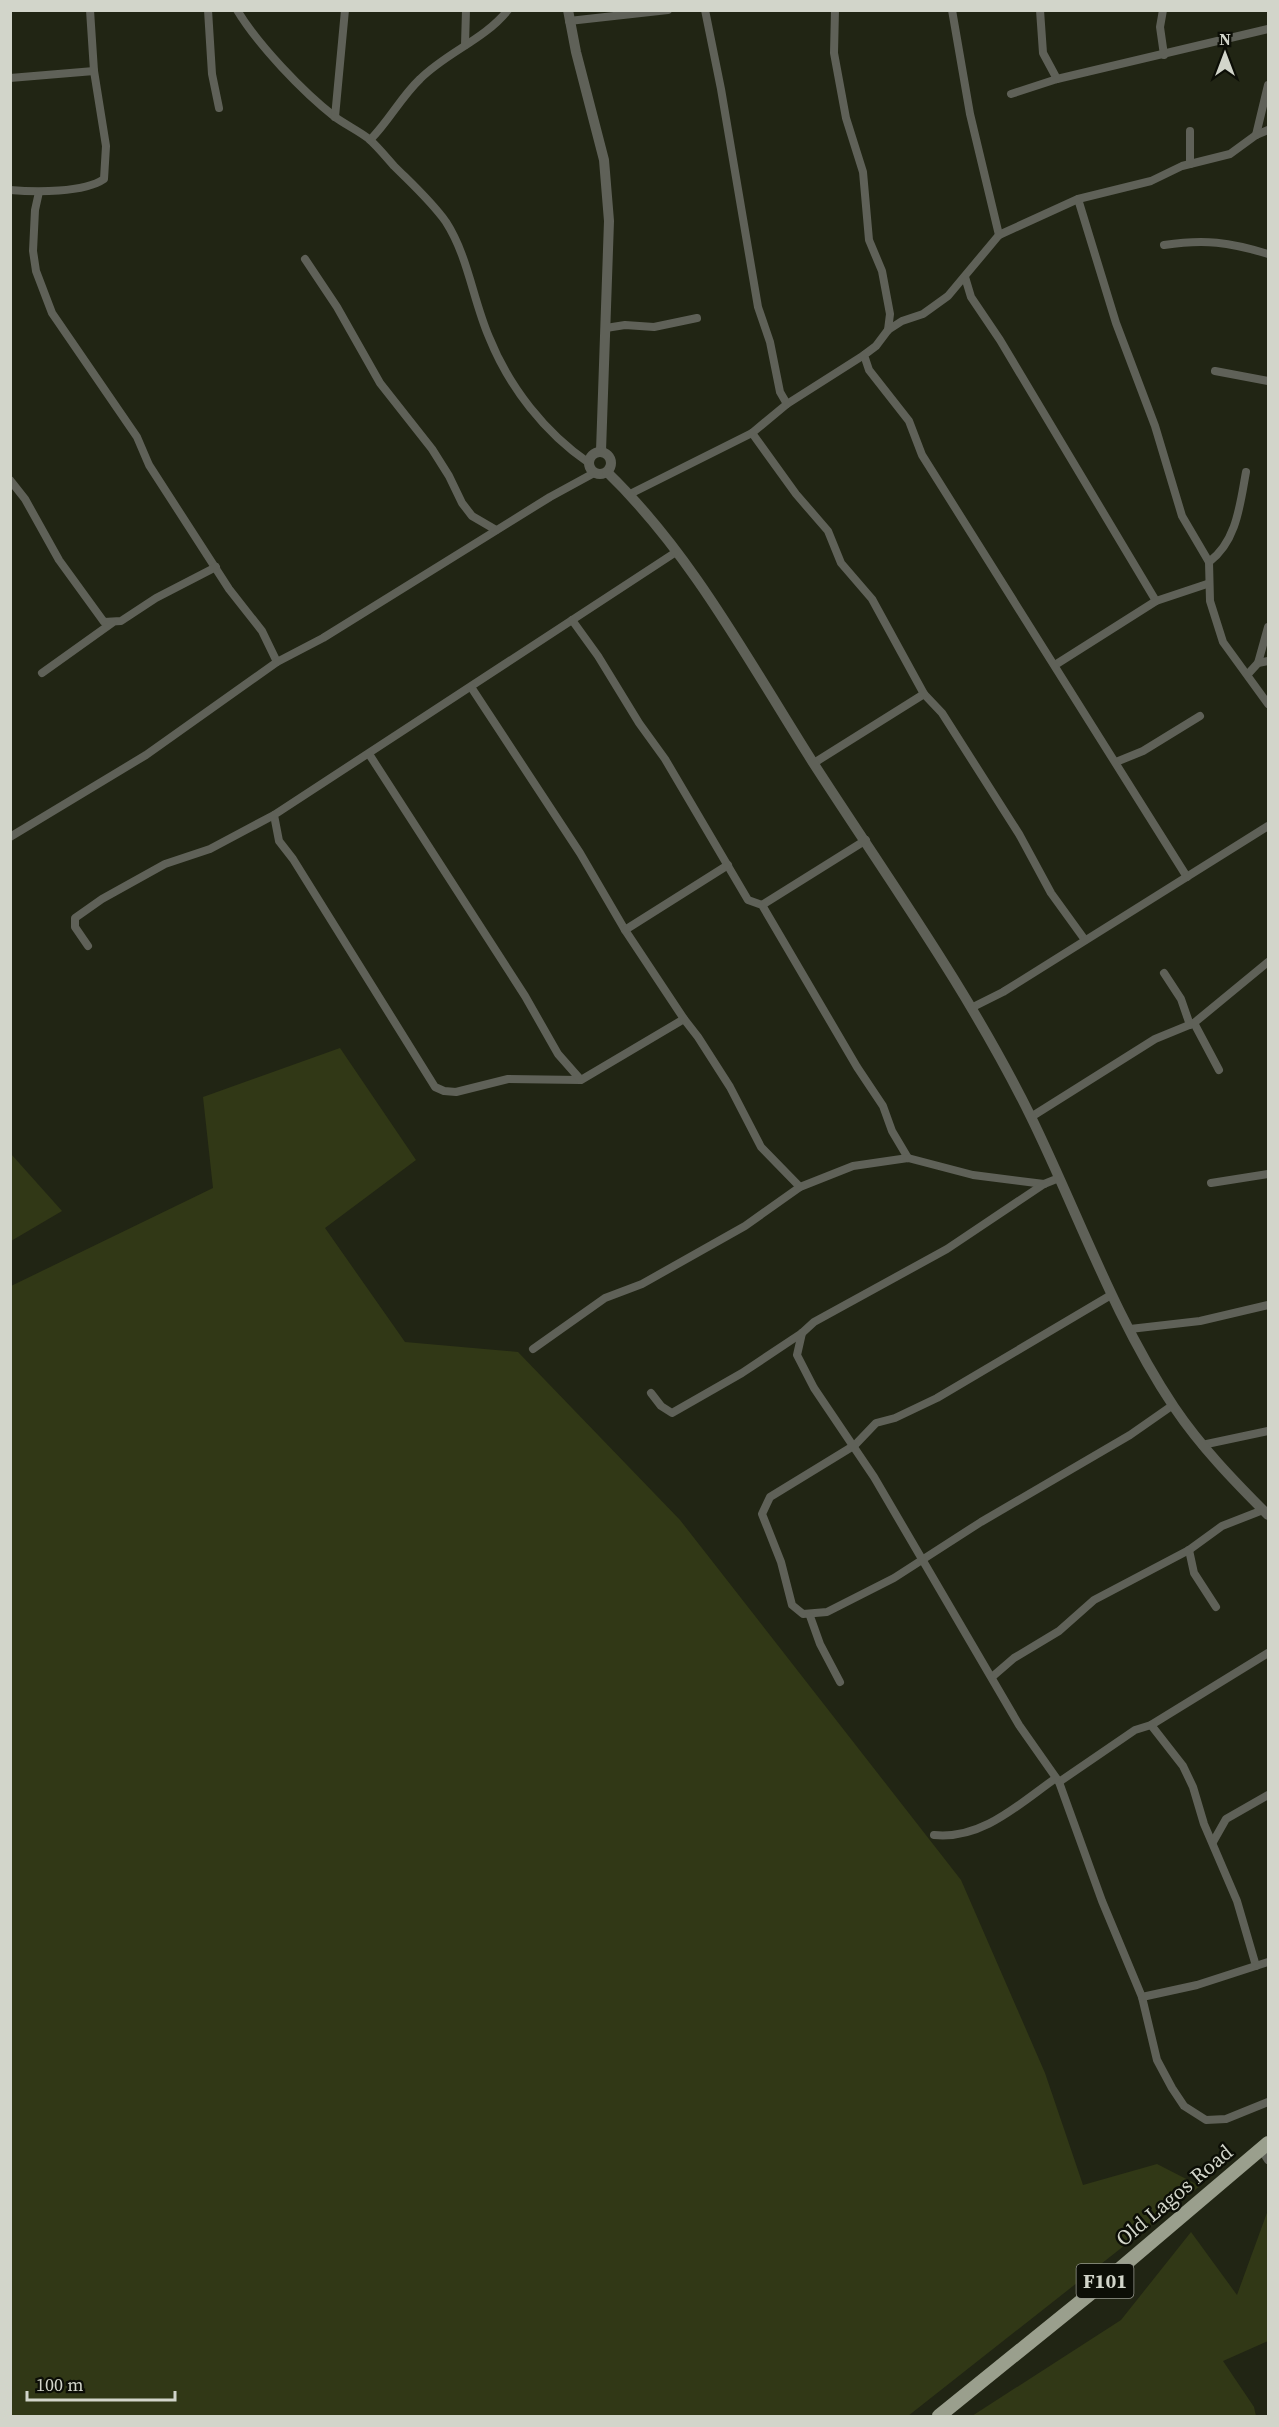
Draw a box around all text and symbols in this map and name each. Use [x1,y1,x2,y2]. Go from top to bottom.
north arrow [1195,24,1255,84]
text: N [1219,28,1231,50]
street label: Old Lagos Road [1109,2137,1239,2253]
road number: F101 [1076,2264,1134,2298]
scale bar [27,2364,176,2402]
text: 100 m [36,2372,83,2397]

